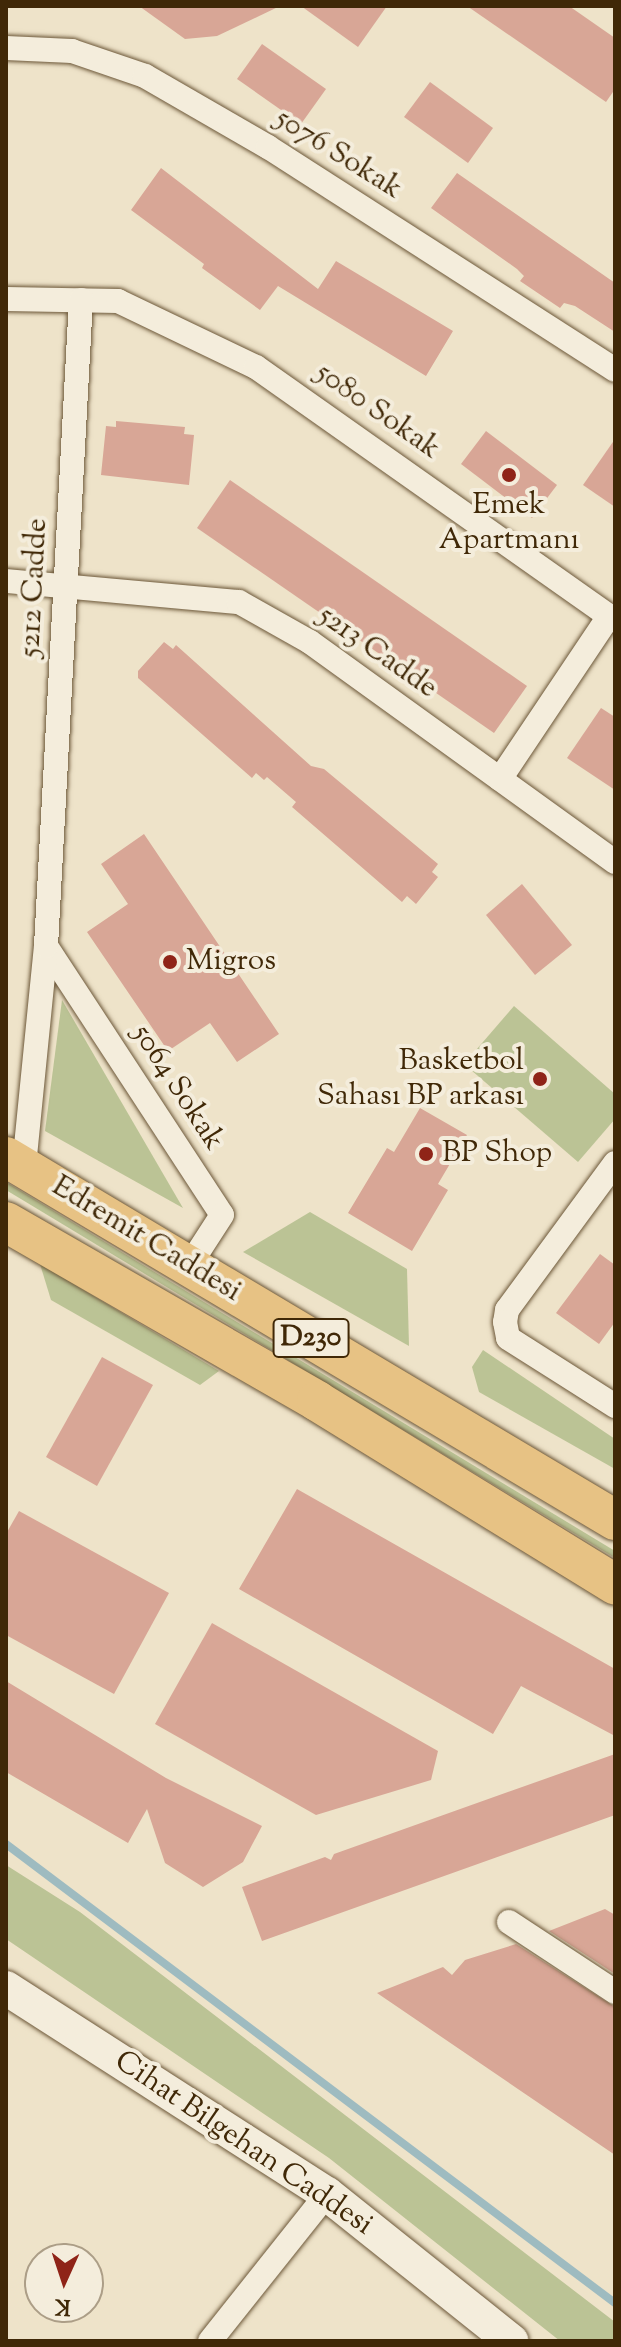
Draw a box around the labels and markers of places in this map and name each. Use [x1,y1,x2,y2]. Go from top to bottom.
marker: Emek Apartmanı [500,466,518,484]
place label: Emek Apartmanı [439,488,579,558]
place label: Migros [186,944,276,980]
marker: Migros [161,953,179,971]
place label: Basketbol Sahası BP arkası [317,1044,524,1114]
marker: Basketbol Sahası BP arkası [531,1070,549,1088]
place label: BP Shop [442,1136,552,1172]
marker: BP Shop [417,1145,435,1163]

